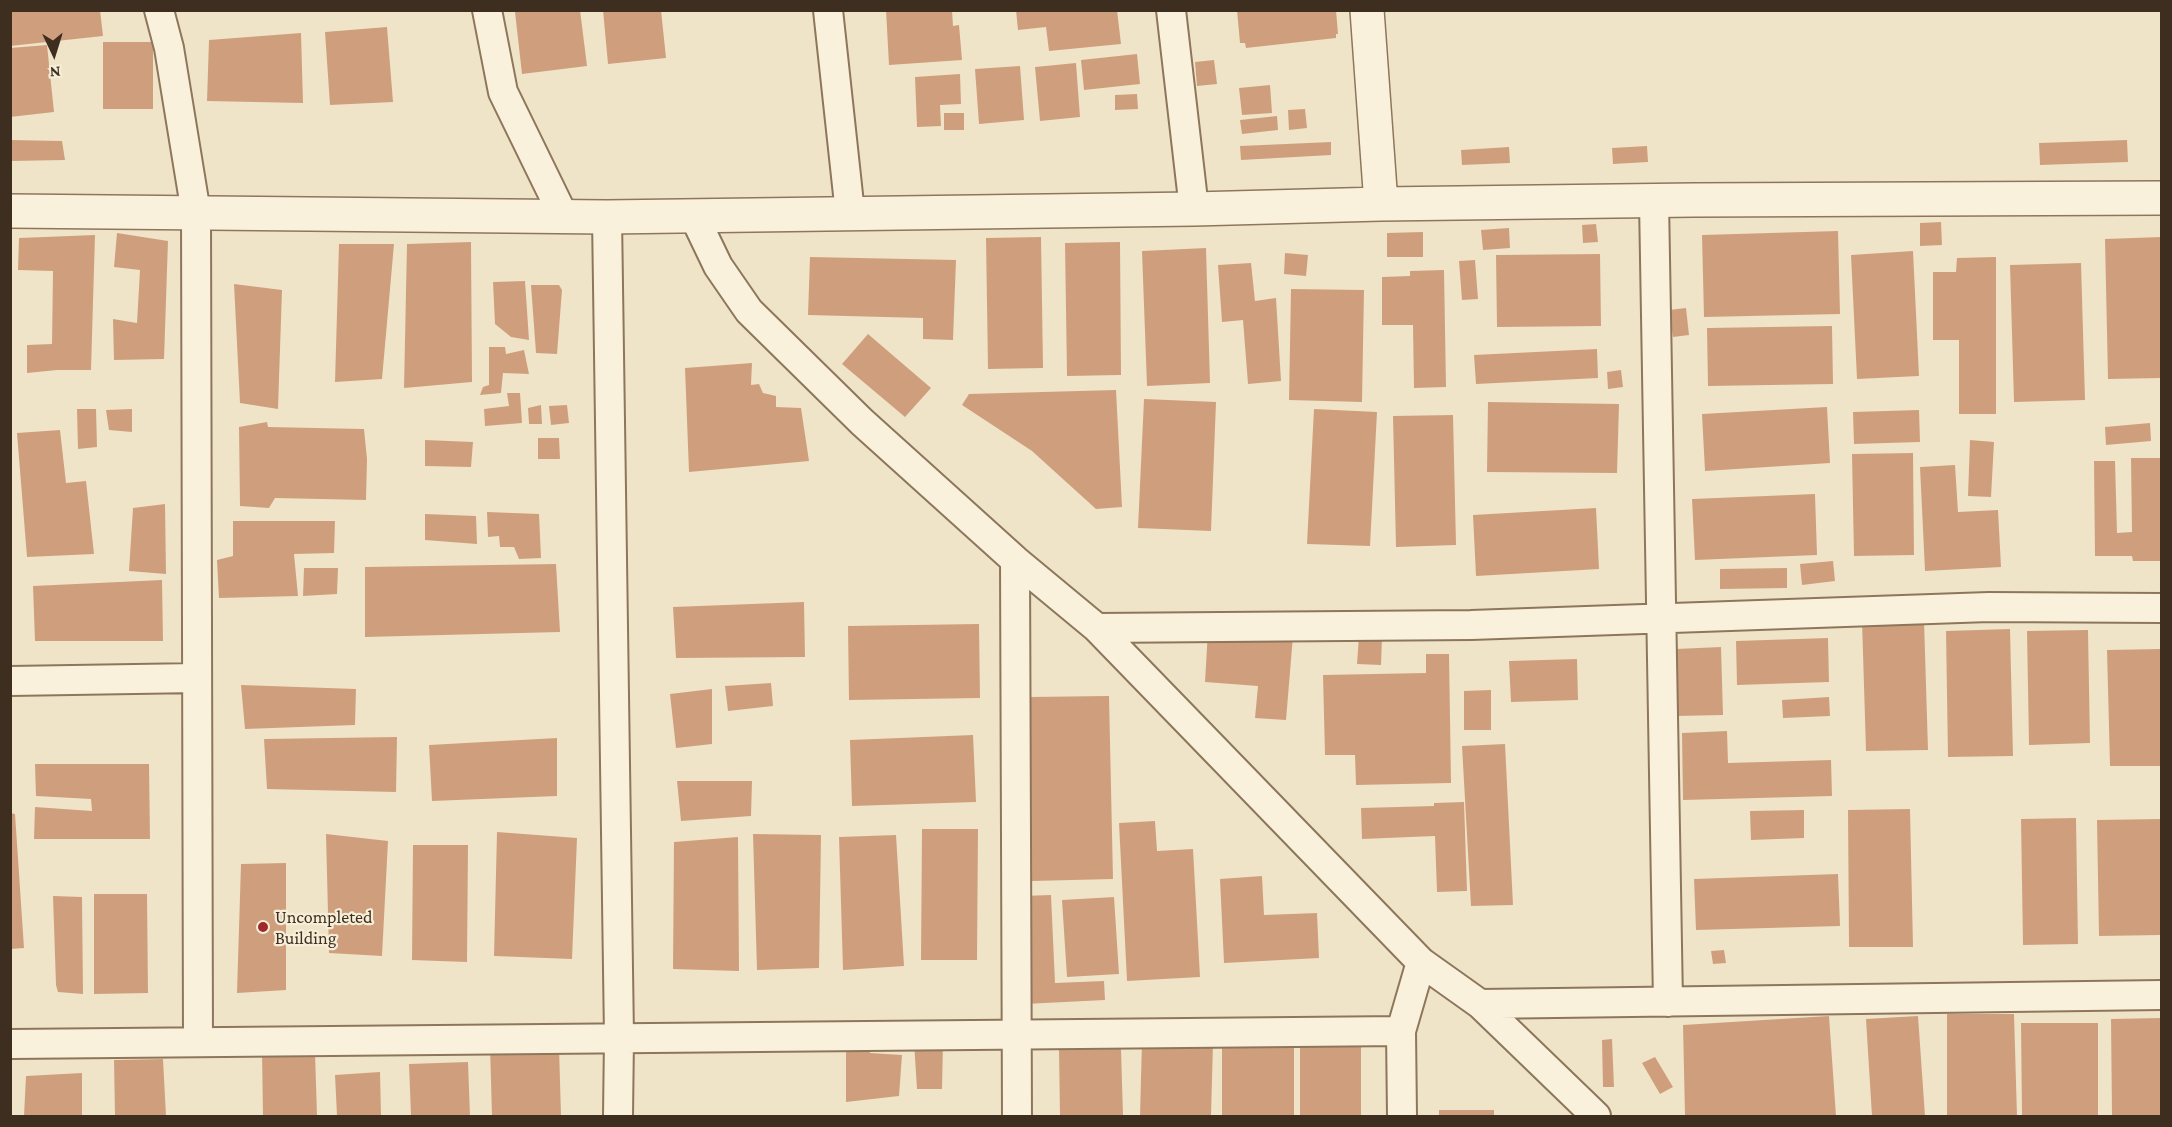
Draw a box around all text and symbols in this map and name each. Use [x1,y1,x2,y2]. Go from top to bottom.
north arrow [24,24,84,84]
text: N [49,64,61,81]
place label: Uncompleted Building [275,906,372,948]
marker: Uncompleted Building [256,920,270,934]

